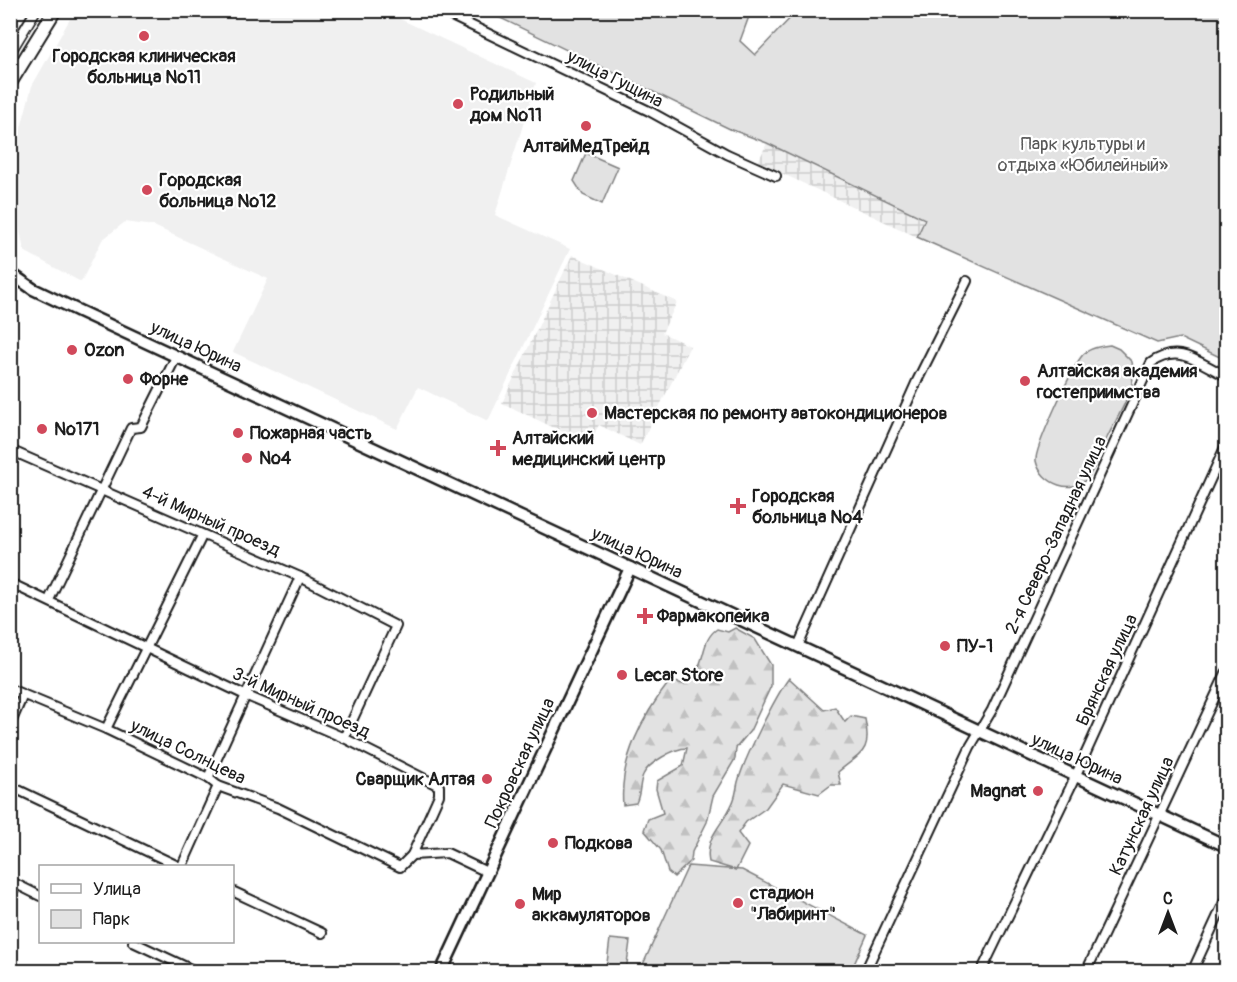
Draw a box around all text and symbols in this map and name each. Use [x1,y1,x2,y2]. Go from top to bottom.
marker: Городская клиническая больница №11 [137,29,151,43]
street label: улица Гущина [562,44,667,113]
place label: Городская клиническая больница №11 [52,45,236,89]
place label: Родильный дом №11 [469,83,554,127]
marker: Родильный дом №11 [451,97,465,111]
marker: АлтайМедТрейд [579,119,593,133]
park label: Парк культуры и отдыха «Юбилейный» [998,133,1168,177]
place label: АлтайМедТрейд [523,135,649,158]
place label: Городская больница №12 [159,169,276,213]
marker: Городская больница №12 [140,183,154,197]
street label: улица Юрина [146,315,245,378]
place label: Ozon [84,339,124,362]
marker: Ozon [65,343,79,357]
place label: Алтайская академия гостеприимства [1036,360,1197,404]
place label: Форне [139,368,189,391]
marker: Форне [121,372,135,386]
marker: Алтайская академия гостеприимства [1018,374,1032,388]
place label: Мастерская по ремонту автокондиционеров [604,402,948,425]
marker: Мастерская по ремонту автокондиционеров [585,406,599,420]
place label: №171 [54,418,99,441]
marker: №171 [35,422,49,436]
place label: Пожарная часть [250,422,372,445]
marker: Пожарная часть [231,426,245,440]
place label: Алтайский медицинский центр [512,427,666,471]
street label: 2-я Северо-Западная улица [1000,432,1112,638]
marker: Алтайский медицинский центр [489,439,507,457]
place label: №4 [259,447,292,470]
marker: №4 [240,451,254,465]
street label: 4-й Мирный проезд [138,480,284,562]
place label: Городская больница №4 [752,485,863,529]
marker: Городская больница №4 [729,497,747,515]
street label: улица Юрина [587,521,686,584]
place label: Фармакопейка [656,605,770,628]
marker: Фармакопейка [638,609,652,623]
street label: Брянская улица [1071,610,1143,730]
place label: ПУ-1 [957,635,993,658]
marker: ПУ-1 [938,639,952,653]
street label: 3-й Мирный проезд [228,662,374,744]
place label: Lecar Store [634,664,724,687]
marker: Lecar Store [615,668,629,682]
street label: Покровская улица [480,694,560,832]
street label: улица Солнцева [126,714,249,790]
street label: улица Юрина [1027,727,1126,790]
street label: Катунская улица [1104,753,1180,879]
place label: Сварщик Алтая [355,768,475,791]
marker: Сварщик Алтая [480,772,494,786]
place label: Magnat [970,780,1027,803]
marker: Magnat [1031,784,1045,798]
place label: Подкова [565,832,633,855]
marker: Подкова [546,836,560,850]
legend [39,865,234,943]
text: Улица [93,878,141,901]
place label: стадион "Лабиринт" [749,882,836,926]
place label: Мир аккамуляторов [532,883,651,927]
north arrow [1138,883,1198,943]
text: С [1163,889,1173,909]
marker: стадион "Лабиринт" [731,896,745,910]
marker: Мир аккамуляторов [513,897,527,911]
text: Парк [93,908,130,931]

